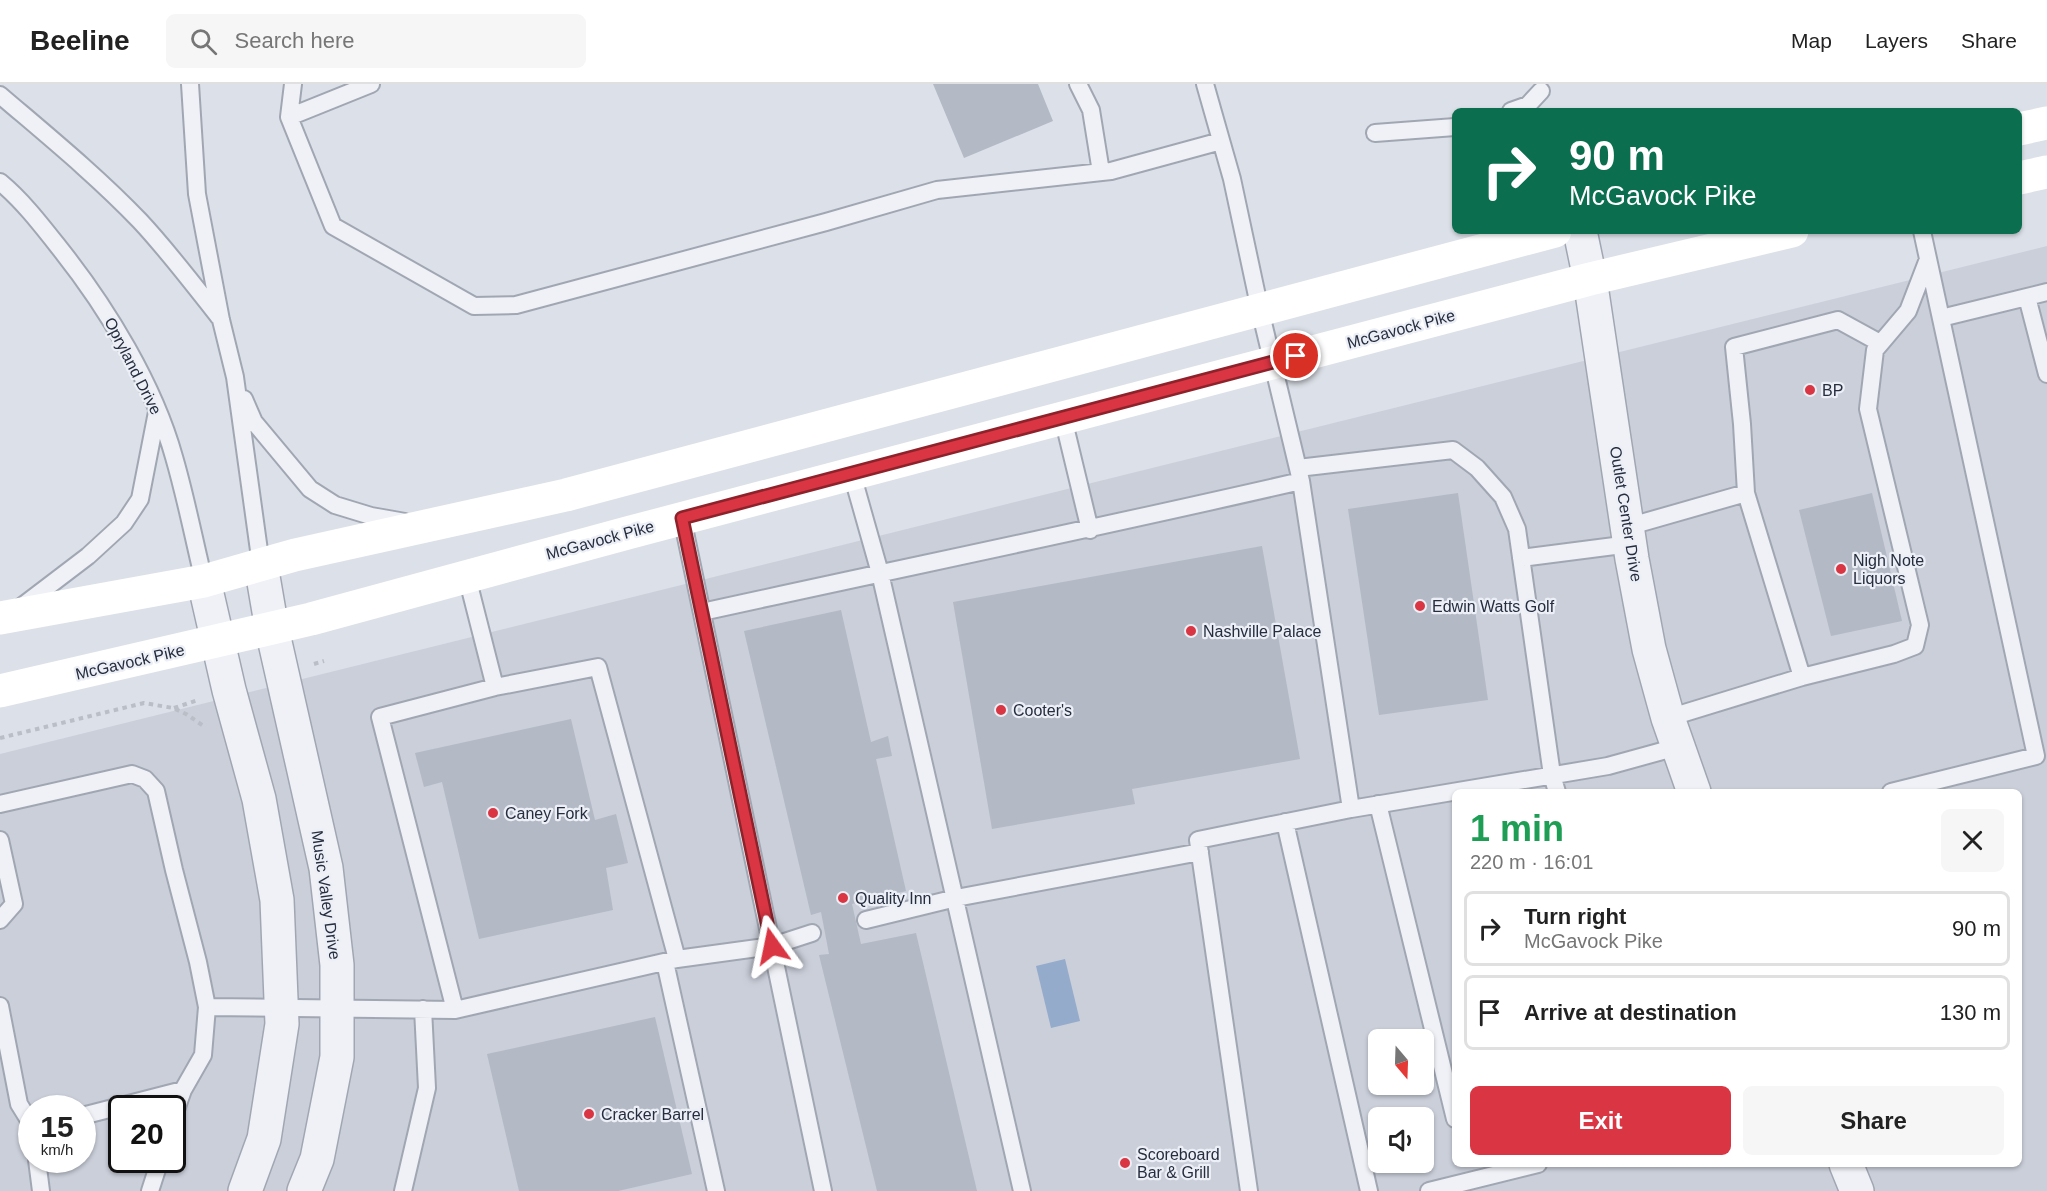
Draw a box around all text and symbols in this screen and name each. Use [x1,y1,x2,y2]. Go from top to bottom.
search box [166,14,586,68]
text: Beeline [30,25,130,56]
icon: search [187,25,220,58]
text: Search here [235,28,354,53]
text: Map [1791,29,1832,52]
text: Layers [1865,29,1928,52]
text: Share [1961,29,2017,52]
icon: right [1470,132,1548,210]
text: 90 m [1569,132,1665,179]
text: McGavock Pike [1569,181,1757,211]
street label: McGavock Pike [1345,306,1457,352]
street label: Opryland Drive [101,315,165,417]
pin [1270,330,1321,381]
icon: arrive [1279,339,1312,372]
place label: BP [1822,382,1843,399]
marker: BP [1803,383,1817,397]
street label: Outlet Center Drive [1607,445,1645,583]
street label: McGavock Pike [544,517,656,563]
place label: Nigh Note Liquors [1853,552,1924,587]
marker: Nigh Note Liquors [1834,562,1848,576]
place label: Edwin Watts Golf [1432,598,1555,615]
marker: Edwin Watts Golf [1413,599,1427,613]
place label: Nashville Palace [1203,623,1321,640]
marker: Nashville Palace [1184,624,1198,638]
street label: McGavock Pike [74,641,186,683]
place label: Cooter's [1013,702,1072,719]
marker: Cooter's [994,703,1008,717]
place label: Caney Fork [505,805,589,822]
marker: Caney Fork [486,806,500,820]
text: 1 min [1470,808,1564,849]
button: close [1941,809,2004,872]
street label: Music Valley Drive [309,829,344,961]
text: 220 m · 16:01 [1470,851,1593,873]
place label: Quality Inn [855,890,931,907]
marker: Quality Inn [836,891,850,905]
text: Turn right [1524,904,1626,929]
icon: right [1473,912,1506,945]
position arrow [740,914,804,978]
text: 90 m [1952,916,2001,941]
text: McGavock Pike [1524,930,1663,952]
icon: arrive [1473,996,1506,1029]
text: Arrive at destination [1524,1000,1737,1025]
text: 130 m [1940,1000,2001,1025]
north arrow [1368,1029,1434,1095]
map controls [1368,1029,1434,1173]
button: Exit [1470,1086,1731,1155]
button: Share [1743,1086,2004,1155]
speed limit sign: 20 [108,1095,186,1173]
place label: Cracker Barrel [601,1106,704,1123]
marker: Cracker Barrel [582,1107,596,1121]
button: sound [1368,1107,1434,1173]
text: 15 [40,1110,74,1143]
text: km/h [41,1141,73,1158]
place label: Scoreboard Bar & Grill [1137,1146,1220,1181]
marker: Scoreboard Bar & Grill [1118,1156,1132,1170]

